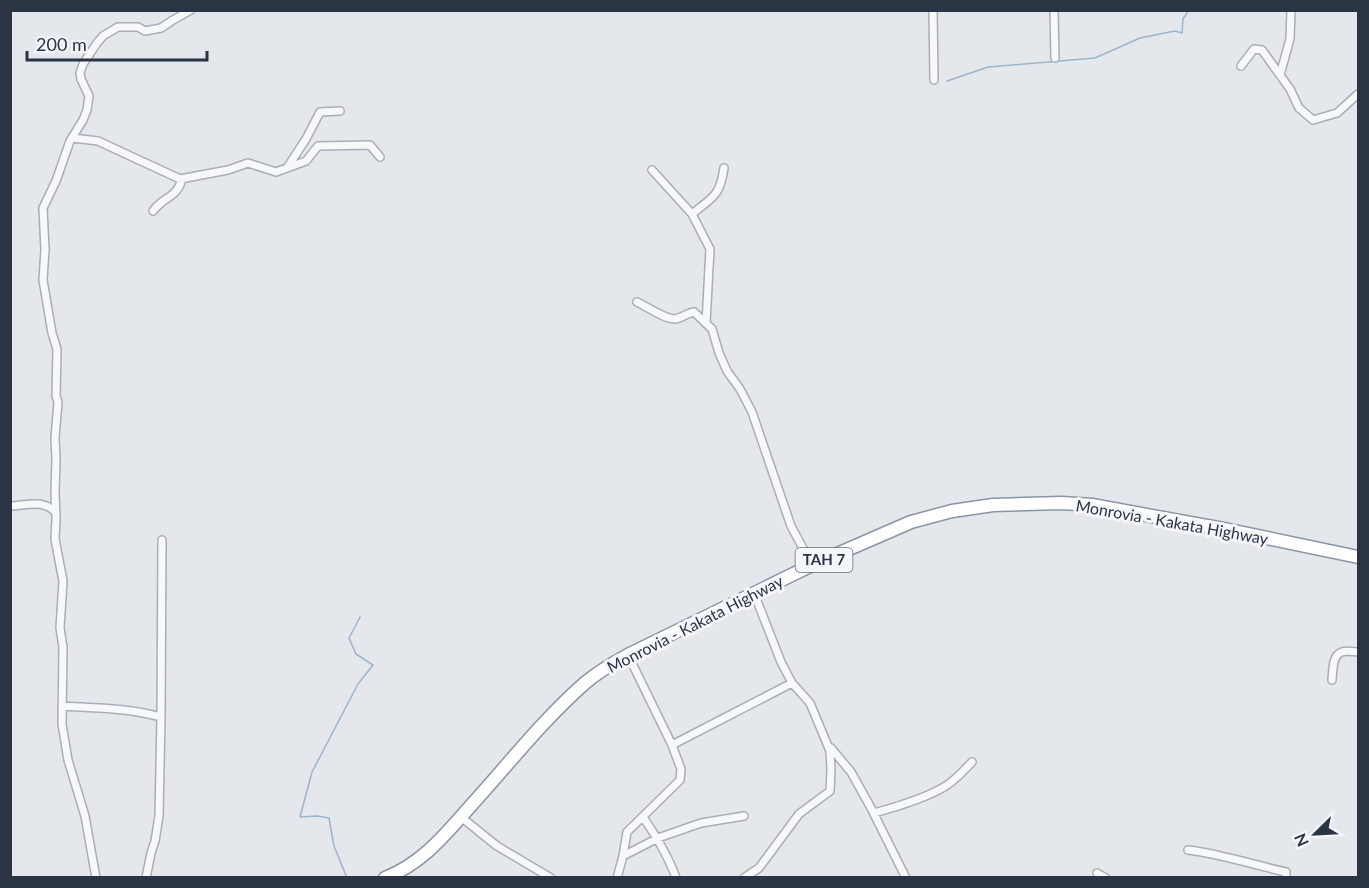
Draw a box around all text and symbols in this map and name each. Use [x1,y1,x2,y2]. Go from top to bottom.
scale bar [27,24,207,62]
text: 200 m [36,33,87,55]
street label: Monrovia - Kakata Highway [1074,495,1271,548]
road number: TAH 7 [796,548,852,572]
street label: Monrovia - Kakata Highway [604,570,787,676]
north arrow [1285,804,1345,864]
text: N [1290,831,1312,850]

